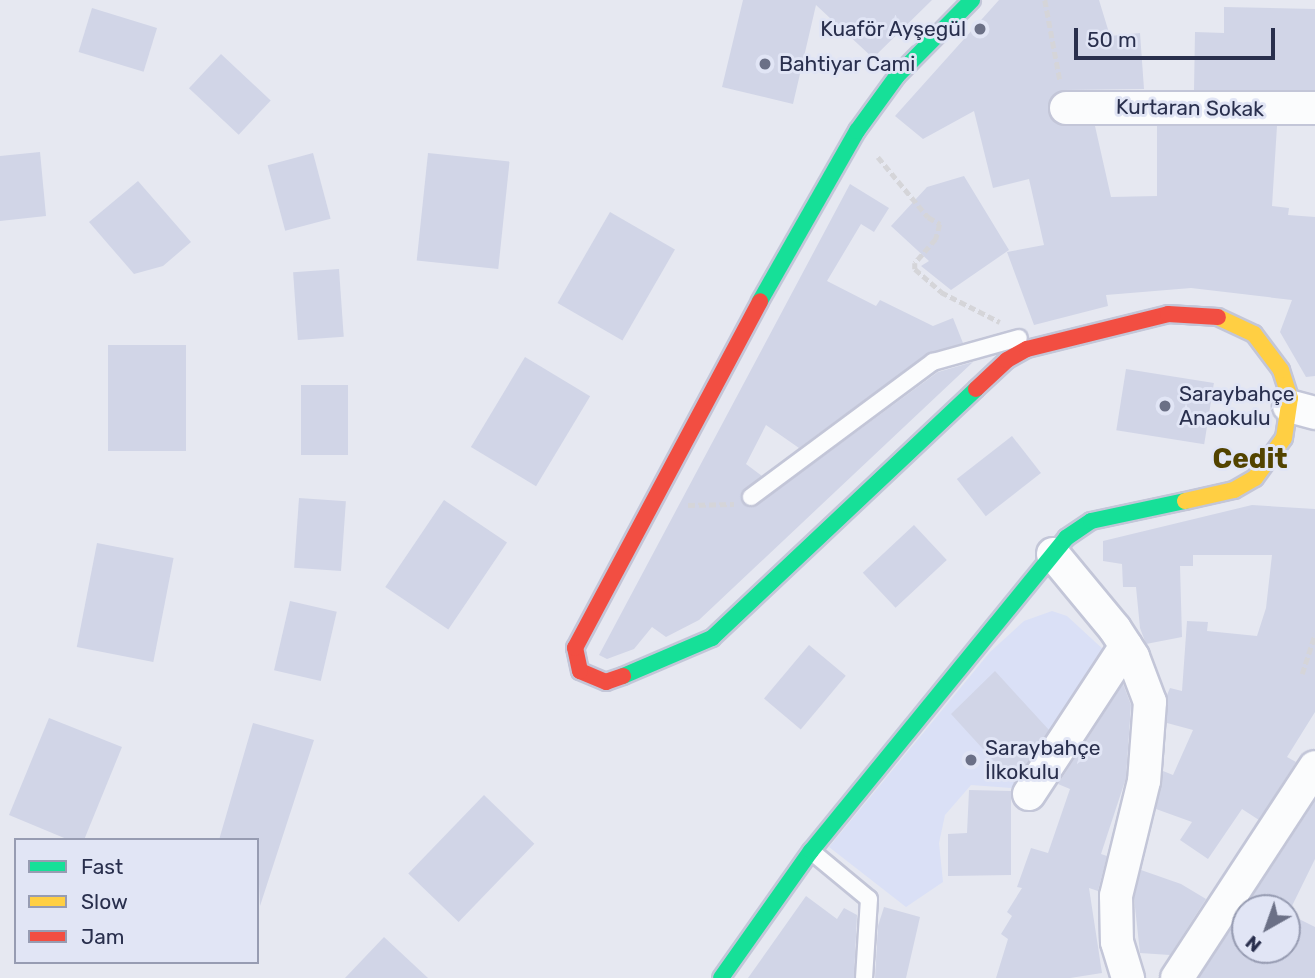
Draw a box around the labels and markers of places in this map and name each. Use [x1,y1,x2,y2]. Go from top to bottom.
place label: Kuaför Ayşegül [819,16,966,42]
marker: Kuaför Ayşegül [972,21,988,37]
place label: Bahtiyar Cami [779,51,916,77]
marker: Bahtiyar Cami [757,56,773,72]
place label: Saraybahçe Anaokulu [1179,381,1295,431]
marker: Saraybahçe Anaokulu [1157,398,1173,414]
place label: Saraybahçe İlkokulu [985,735,1101,785]
marker: Saraybahçe İlkokulu [963,752,979,768]

